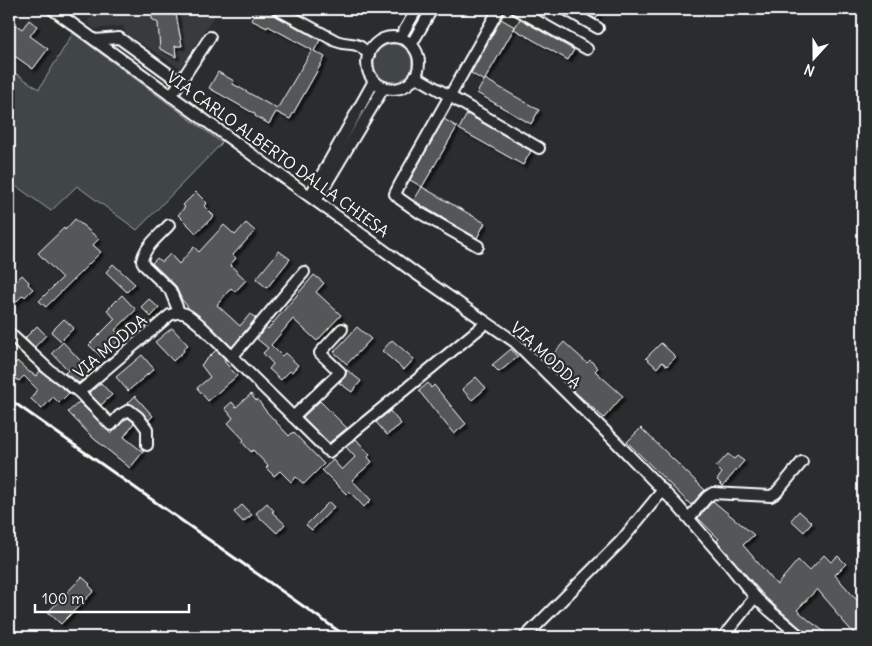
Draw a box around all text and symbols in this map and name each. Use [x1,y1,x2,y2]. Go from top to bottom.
north arrow [790,32,840,82]
text: N [802,60,817,80]
street label: VIA CARLO ALBERTO DALLA CHIESA [163,67,393,241]
street label: VIA MODDA [69,310,151,382]
street label: VIA MODDA [506,317,586,393]
scale bar [35,581,189,613]
text: 100 m [42,589,84,608]

